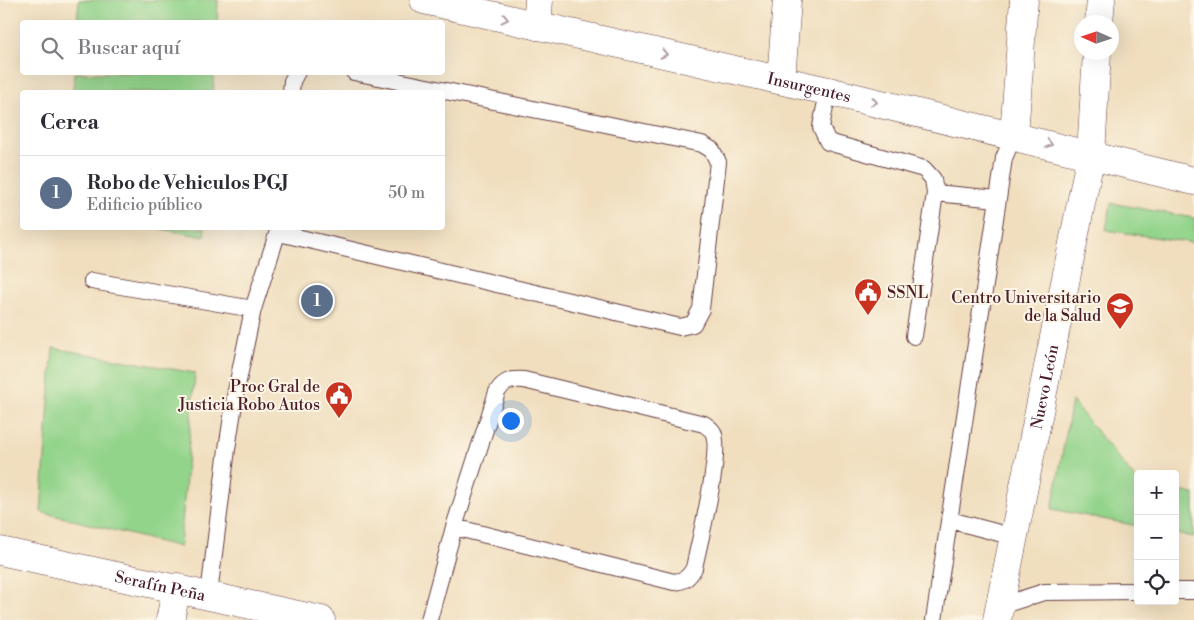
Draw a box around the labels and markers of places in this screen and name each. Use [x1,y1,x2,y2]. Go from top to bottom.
public building icon: SSNL [853,277,883,316]
pin: 1 [301,282,333,320]
place label: SSNL [887,283,928,303]
place label: Centro Universitario de la Salud [951,288,1101,326]
school or university icon: Centro Universitario de la Salud [1105,291,1135,330]
place label: Proc Gral de Justicia Robo Autos [177,377,320,415]
public building icon: Proc Gral de Justicia Robo Autos [324,380,354,419]

